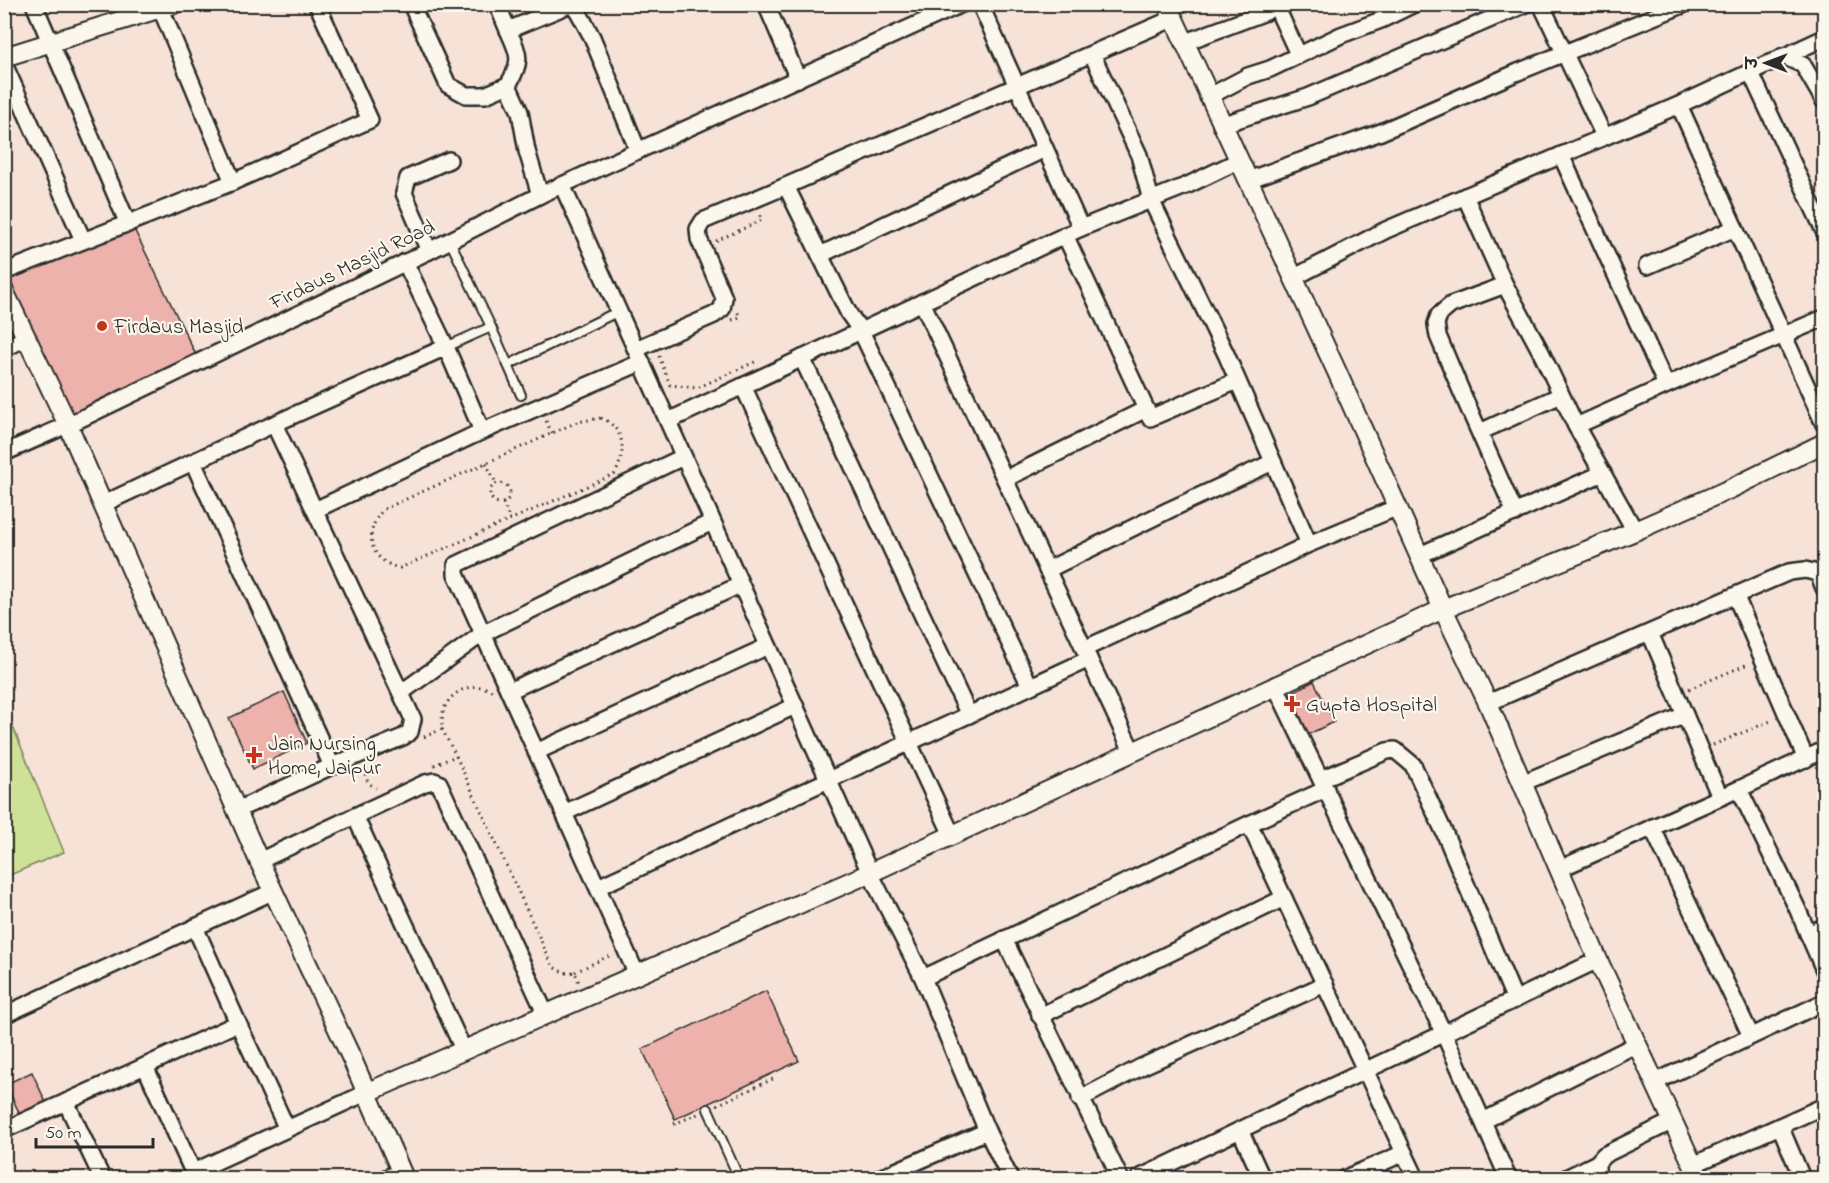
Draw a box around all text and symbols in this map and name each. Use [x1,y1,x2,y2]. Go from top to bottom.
north arrow [1736,33,1796,93]
text: उ [1741,56,1765,70]
street label: Firdaus Masjid Road [264,213,441,319]
place label: Firdaus Masjid [113,313,244,343]
marker: Firdaus Masjid [95,319,109,333]
place label: Gupta Hospital [1306,691,1437,721]
marker: Gupta Hospital [1283,695,1301,713]
place label: Jain Nursing Home, Jaipur [268,730,381,784]
marker: Jain Nursing Home, Jaipur [245,746,263,764]
scale bar [36,1111,153,1149]
text: 50 m [45,1121,82,1147]

